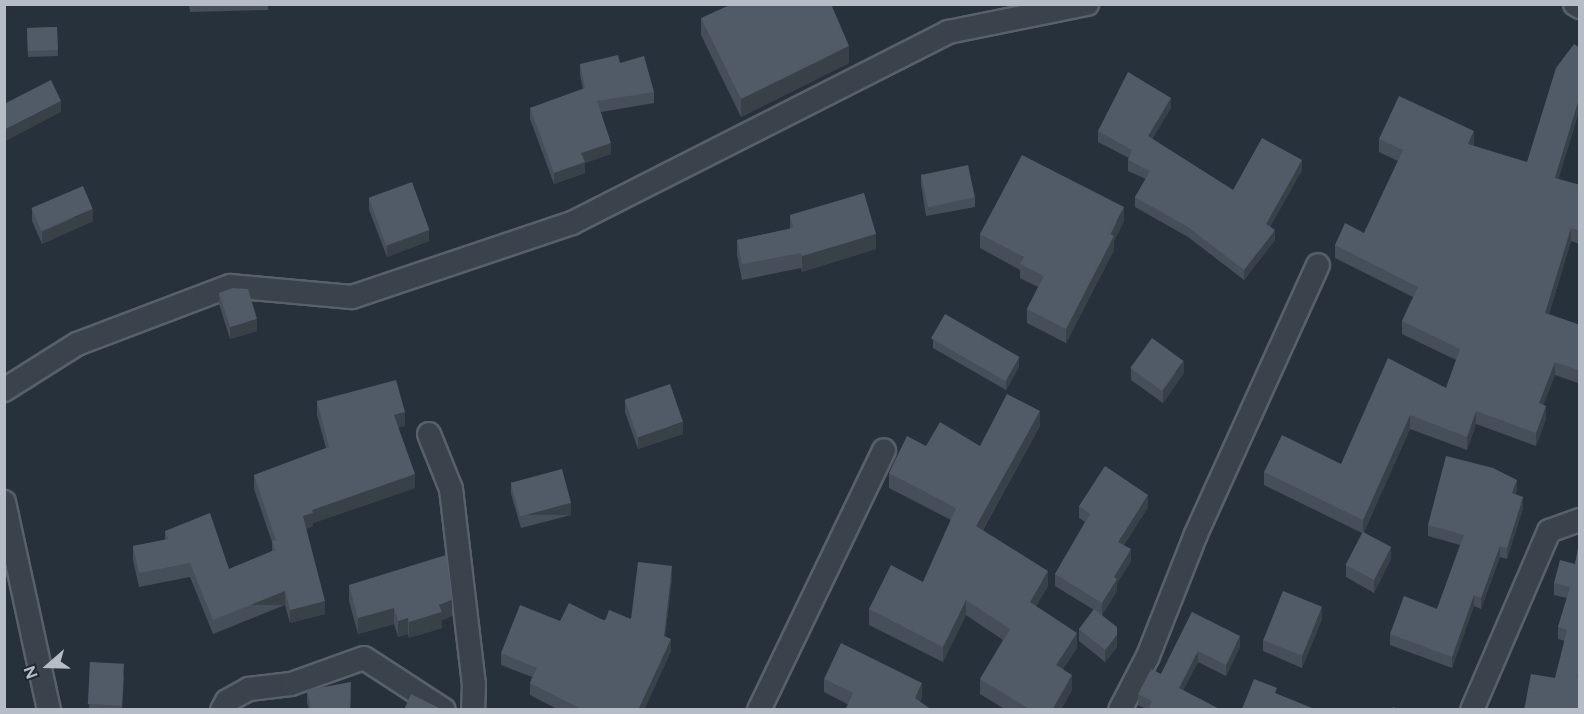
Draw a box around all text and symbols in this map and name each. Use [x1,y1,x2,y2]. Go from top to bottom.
north arrow [18,636,78,696]
text: N [20,663,42,681]

